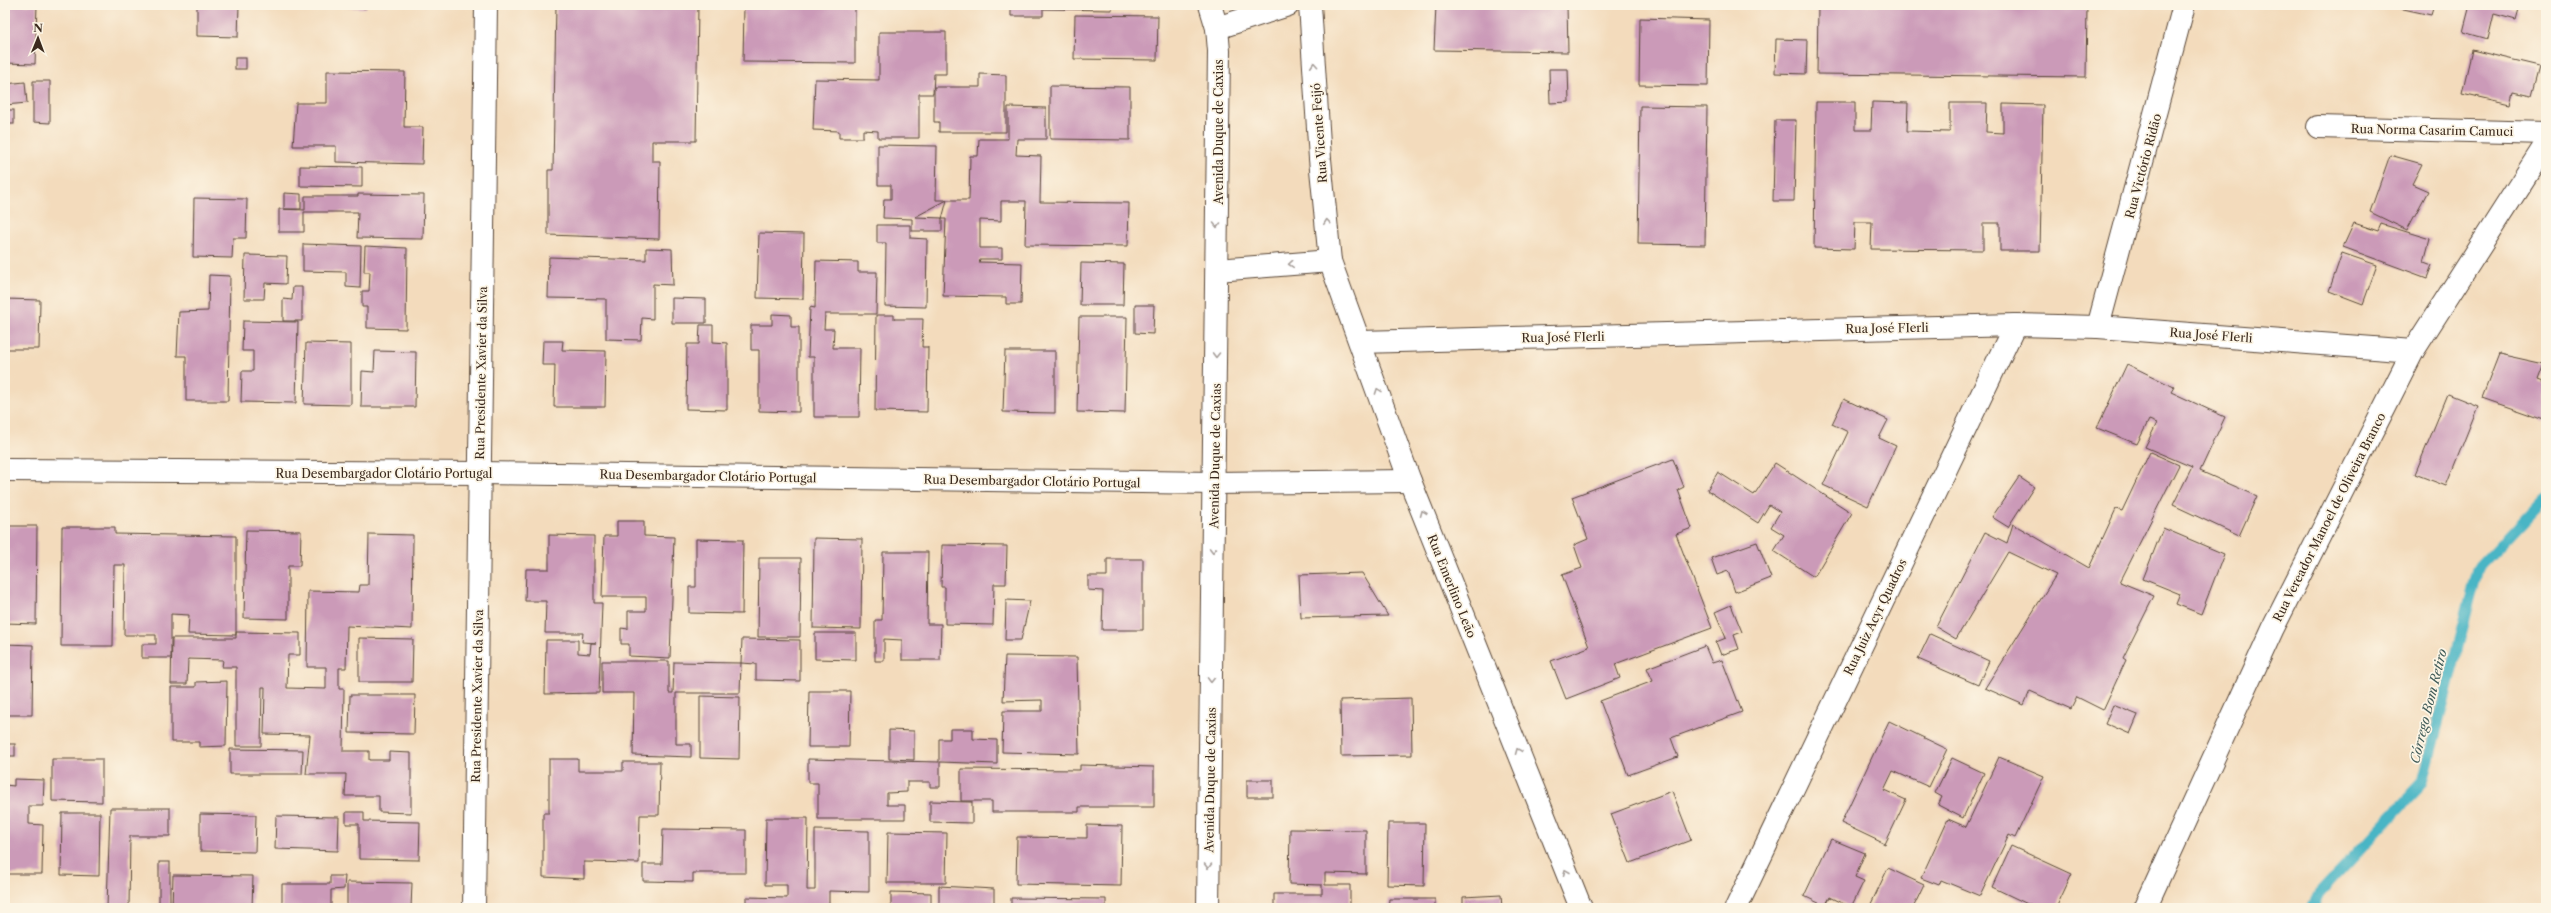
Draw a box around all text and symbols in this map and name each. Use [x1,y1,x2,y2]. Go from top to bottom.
north arrow [18,18,58,58]
text: N [33,21,44,35]
street label: Avenida Duque de Caxias [1211,59,1226,206]
one-way arrow [1310,62,1319,68]
street label: Rua Vicente Feijó [1308,82,1330,184]
street label: Rua Victório Ridão [2122,112,2164,220]
street label: Rua Norma Casarim Camuci [2351,121,2514,139]
one-way arrow [1322,219,1331,225]
one-way arrow [1213,222,1221,228]
one-way arrow [1288,260,1294,269]
street label: Rua Presidente Xavier da Silva [472,286,490,460]
street label: Rua José FIerli [1845,320,1929,336]
street label: Rua José FIerli [2169,325,2253,345]
street label: Rua José FIerli [1521,329,1605,345]
one-way arrow [1212,352,1220,358]
street label: Avenida Duque de Caxias [1206,383,1224,530]
one-way arrow [1374,388,1383,395]
street label: Rua Vereador Manoel de Oliveira Branco [2269,410,2389,624]
street label: Rua Desembargador Clotário Portugal [276,466,493,481]
street label: Rua Desembargador Clotário Portugal [599,467,817,485]
street label: Rua Desembargador Clotário Portugal [923,472,1141,490]
one-way arrow [1420,510,1428,517]
street label: Rua Emerlino Leão [1424,532,1480,640]
one-way arrow [1209,547,1218,553]
street label: Rua Juiz Acyr Quadros [1840,556,1910,678]
street label: Rua Presidente Xavier da Silva [468,609,486,783]
water label: Córrego Bom Retiro [2406,647,2450,765]
one-way arrow [1207,677,1215,683]
street label: Avenida Duque de Caxias [1201,707,1219,854]
one-way arrow [1515,748,1523,755]
one-way arrow [1204,863,1212,869]
one-way arrow [1563,868,1571,875]

